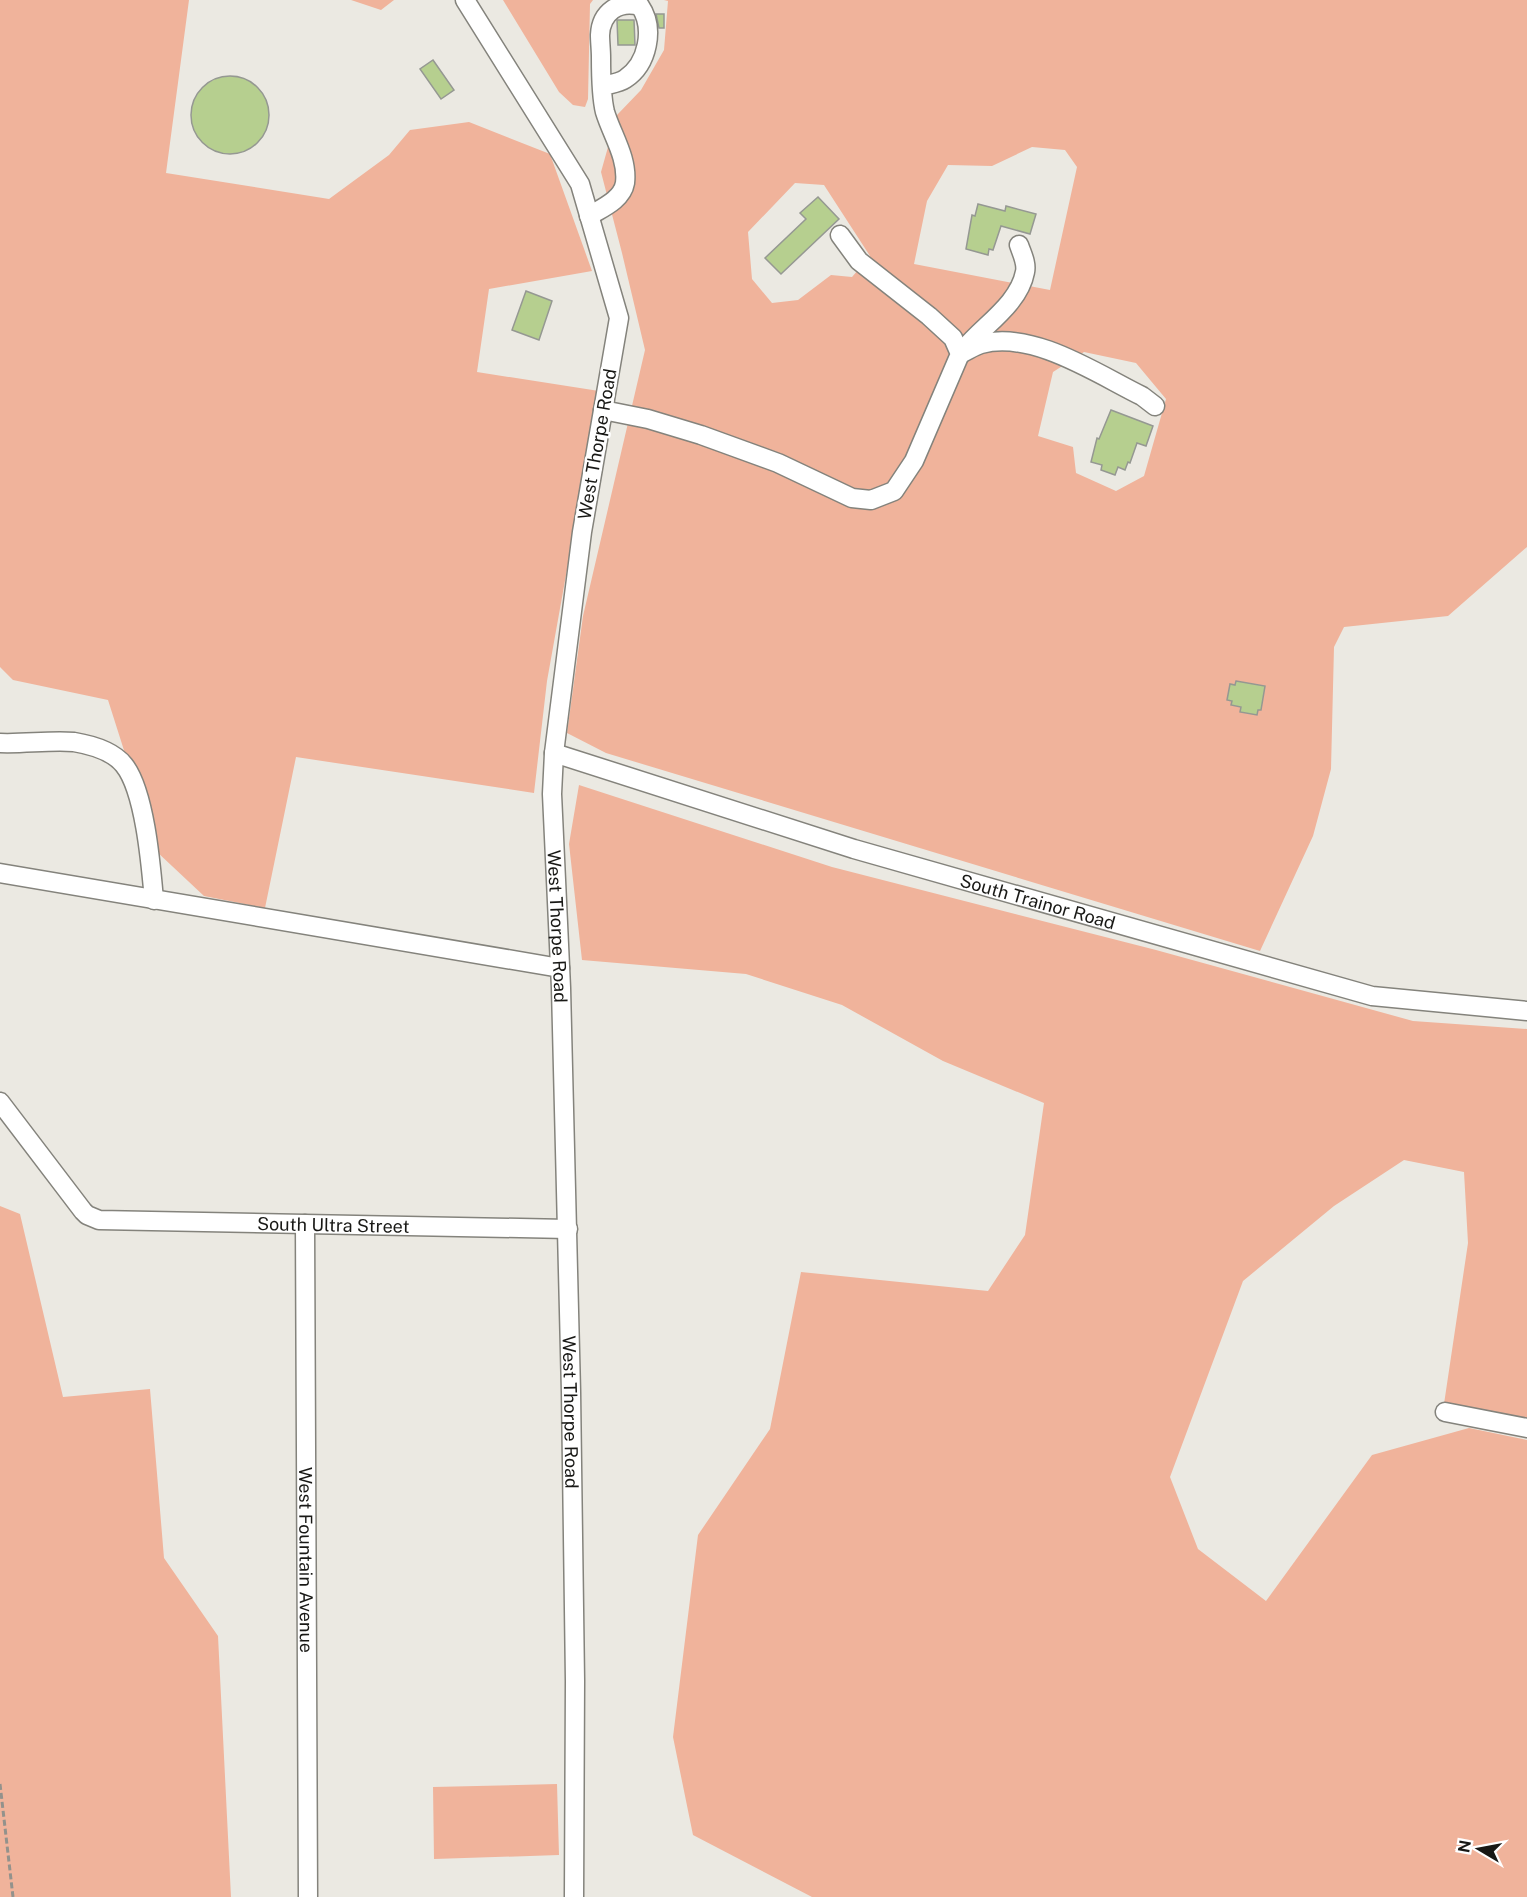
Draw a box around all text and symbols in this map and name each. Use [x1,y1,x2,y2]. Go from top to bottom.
street label: West Thorpe Road [573,367,621,521]
street label: West Thorpe Road [544,849,572,1003]
street label: South Trainor Road [958,869,1118,933]
street label: South Ultra Street [257,1213,410,1236]
street label: West Thorpe Road [559,1335,583,1489]
street label: West Fountain Avenue [296,1467,317,1653]
north arrow [1449,1819,1509,1879]
text: N [1454,1839,1475,1854]

